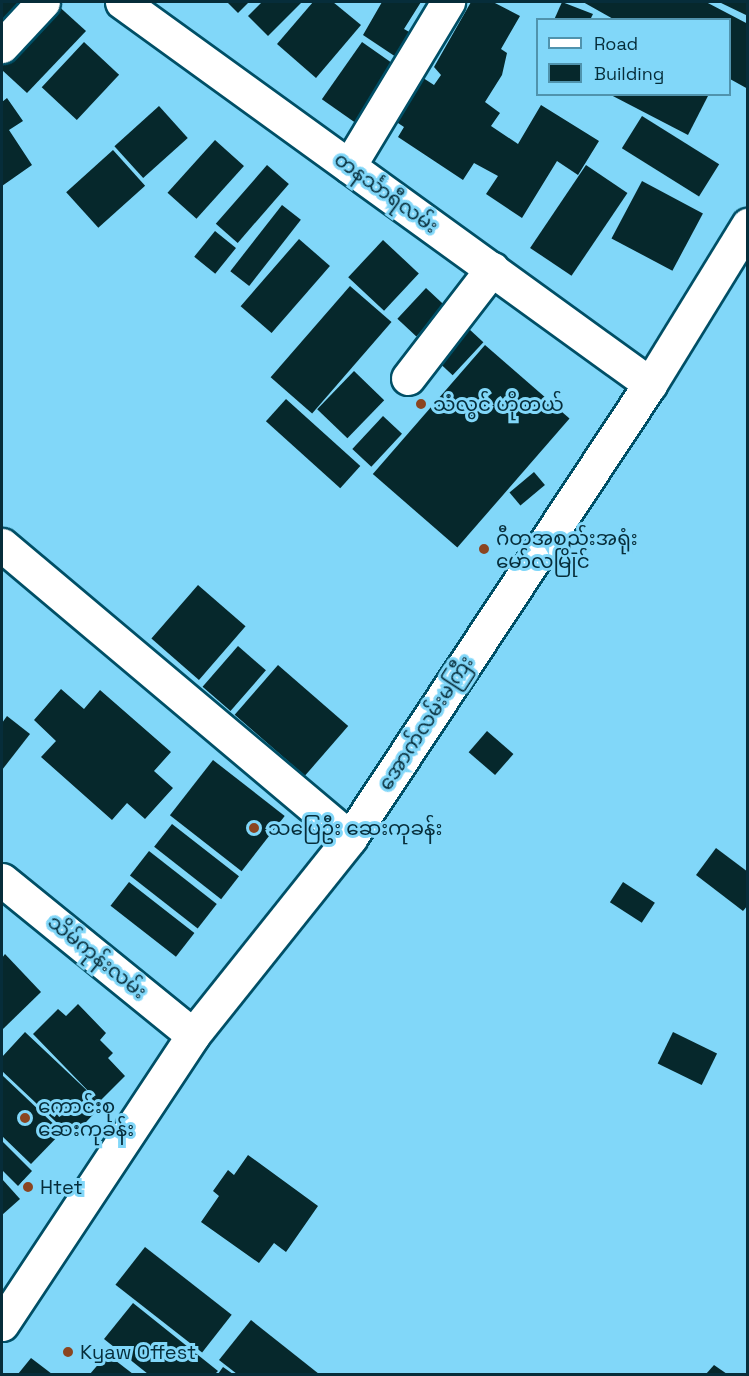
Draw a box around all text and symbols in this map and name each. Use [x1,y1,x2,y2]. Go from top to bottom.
legend [536,18,731,96]
text: Road [594,32,638,55]
text: Building [594,62,664,85]
street label: တနင်္သာရီလမ်း [329,147,443,239]
place label: သံလွင် ဟိုတယ် [433,392,564,416]
marker: သံလွင် ဟိုတယ် [414,397,428,411]
place label: ဂီတအစည်းအရုံး မော်လမြိုင် [496,526,638,573]
marker: ဂီတအစည်းအရုံး မော်လမြိုင် [477,542,491,556]
street label: အောက်လမ်းမကြီး [374,651,478,795]
place label: သပြေဦး ဆေးကုခန်း [268,816,442,840]
marker: သပြေဦး ဆေးကုခန်း [245,819,263,837]
street label: သိမ်ကုန်းလမ်း [43,910,151,1004]
place label: ကောင်းစု ဆေးကုခန်း [38,1094,134,1141]
marker: ကောင်းစု ဆေးကုခန်း [16,1109,34,1127]
place label: Htet [40,1175,83,1199]
marker: Htet [21,1180,35,1194]
place label: Kyaw Offest [80,1340,196,1364]
marker: Kyaw Offest [61,1345,75,1359]

